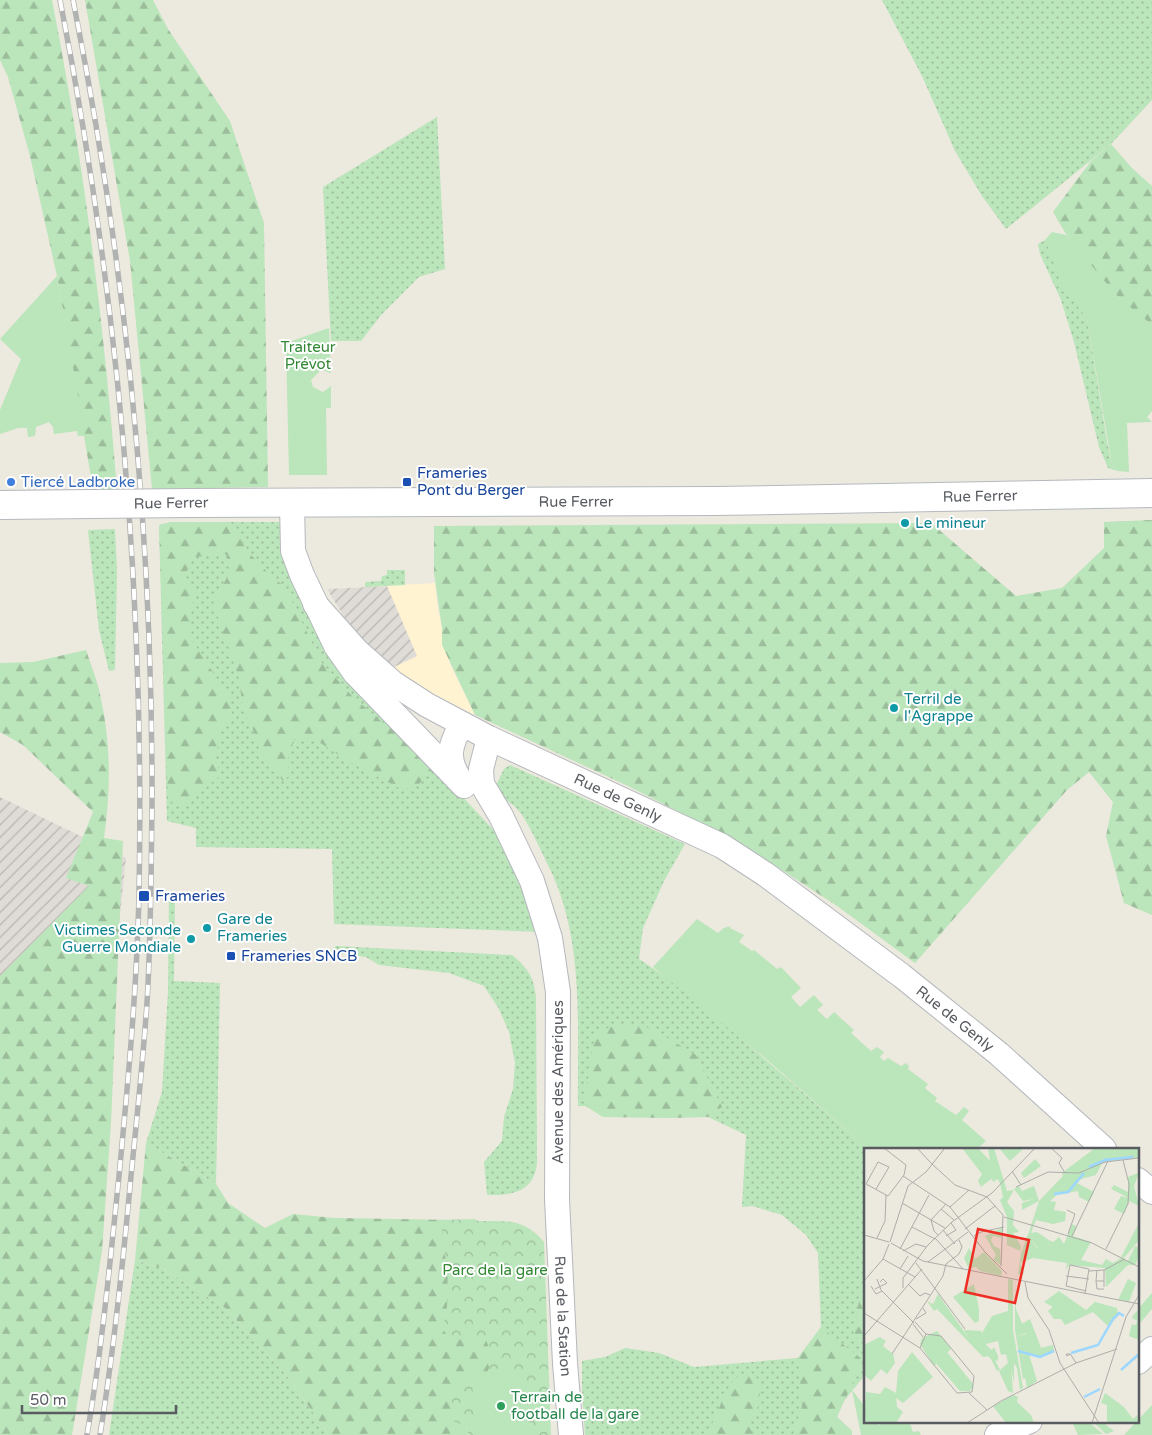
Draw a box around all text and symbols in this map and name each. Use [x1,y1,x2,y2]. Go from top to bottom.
park label: Traiteur Prévot [280,338,336,373]
place label: Frameries Pont du Berger [417,464,525,499]
place label: Tiercé Ladbroke [21,473,135,491]
marker: Tiercé Ladbroke [5,476,17,488]
marker: Frameries Pont du Berger [401,476,413,488]
street label: Rue Ferrer [942,486,1018,506]
street label: Rue Ferrer [539,492,614,511]
street label: Rue Ferrer [133,493,209,513]
place label: Le mineur [915,514,986,532]
marker: Le mineur [899,517,911,529]
place label: Terril de l'Agrappe [904,690,973,725]
marker: Terril de l'Agrappe [888,702,900,714]
street label: Rue de Genly [571,770,665,826]
place label: Frameries [155,887,225,905]
marker: Frameries [137,889,151,903]
place label: Gare de Frameries [217,910,287,945]
place label: Victimes Seconde Guerre Mondiale [54,921,181,956]
marker: Gare de Frameries [201,922,213,934]
marker: Victimes Seconde Guerre Mondiale [185,933,197,945]
place label: Frameries SNCB [241,947,357,965]
marker: Frameries SNCB [225,950,237,962]
street label: Rue de Genly [912,982,998,1055]
street label: Avenue des Amériques [549,1000,567,1164]
inset map [864,1148,1140,1422]
street label: Rue de la Station [551,1255,575,1377]
park label: Parc de la gare [442,1261,548,1279]
scale bar [22,1382,176,1414]
place label: Terrain de football de la gare [511,1388,639,1423]
text: 50 m [30,1391,67,1409]
marker: Terrain de football de la gare [495,1400,507,1412]

